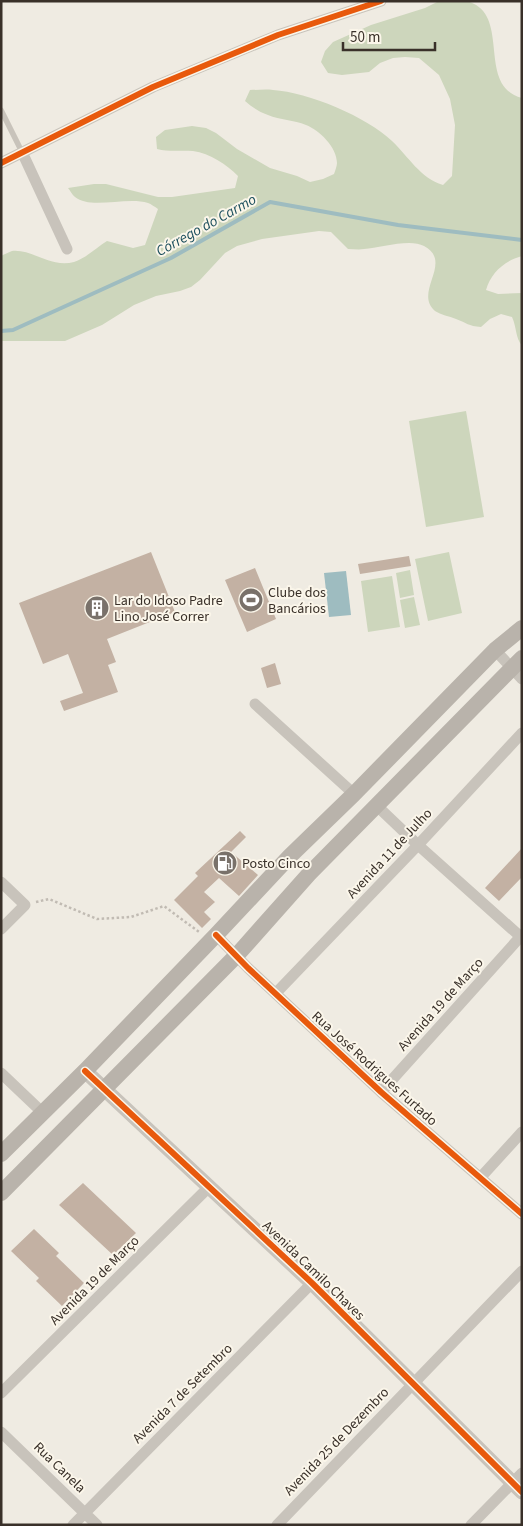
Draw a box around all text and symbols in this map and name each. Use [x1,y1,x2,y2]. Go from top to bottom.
scale bar [343,20,436,52]
text: 50 m [350,27,380,48]
water label: Córrego do Carmo [152,189,260,262]
place label: Clube dos Bancários [268,583,326,619]
sports icon: Clube dos Bancários [238,587,264,613]
place label: Lar do Idoso Padre Lino José Correr [114,591,223,627]
building icon: Lar do Idoso Padre Lino José Correr [84,595,110,621]
street label: Avenida 11 de Julho [343,804,437,903]
fuel station icon: Posto Cinco [212,850,238,876]
place label: Posto Cinco [242,854,310,874]
street label: Avenida 19 de Março [393,954,488,1056]
street label: Rua José Rodrigues Furtado [307,1007,442,1131]
street label: Avenida Camilo Chaves [258,1216,369,1325]
street label: Avenida 19 de Março [45,1231,144,1330]
street label: Avenida 7 de Setembro [128,1339,237,1448]
street label: Avenida 25 de Dezembro [280,1383,394,1500]
street label: Rua Canela [29,1438,90,1498]

